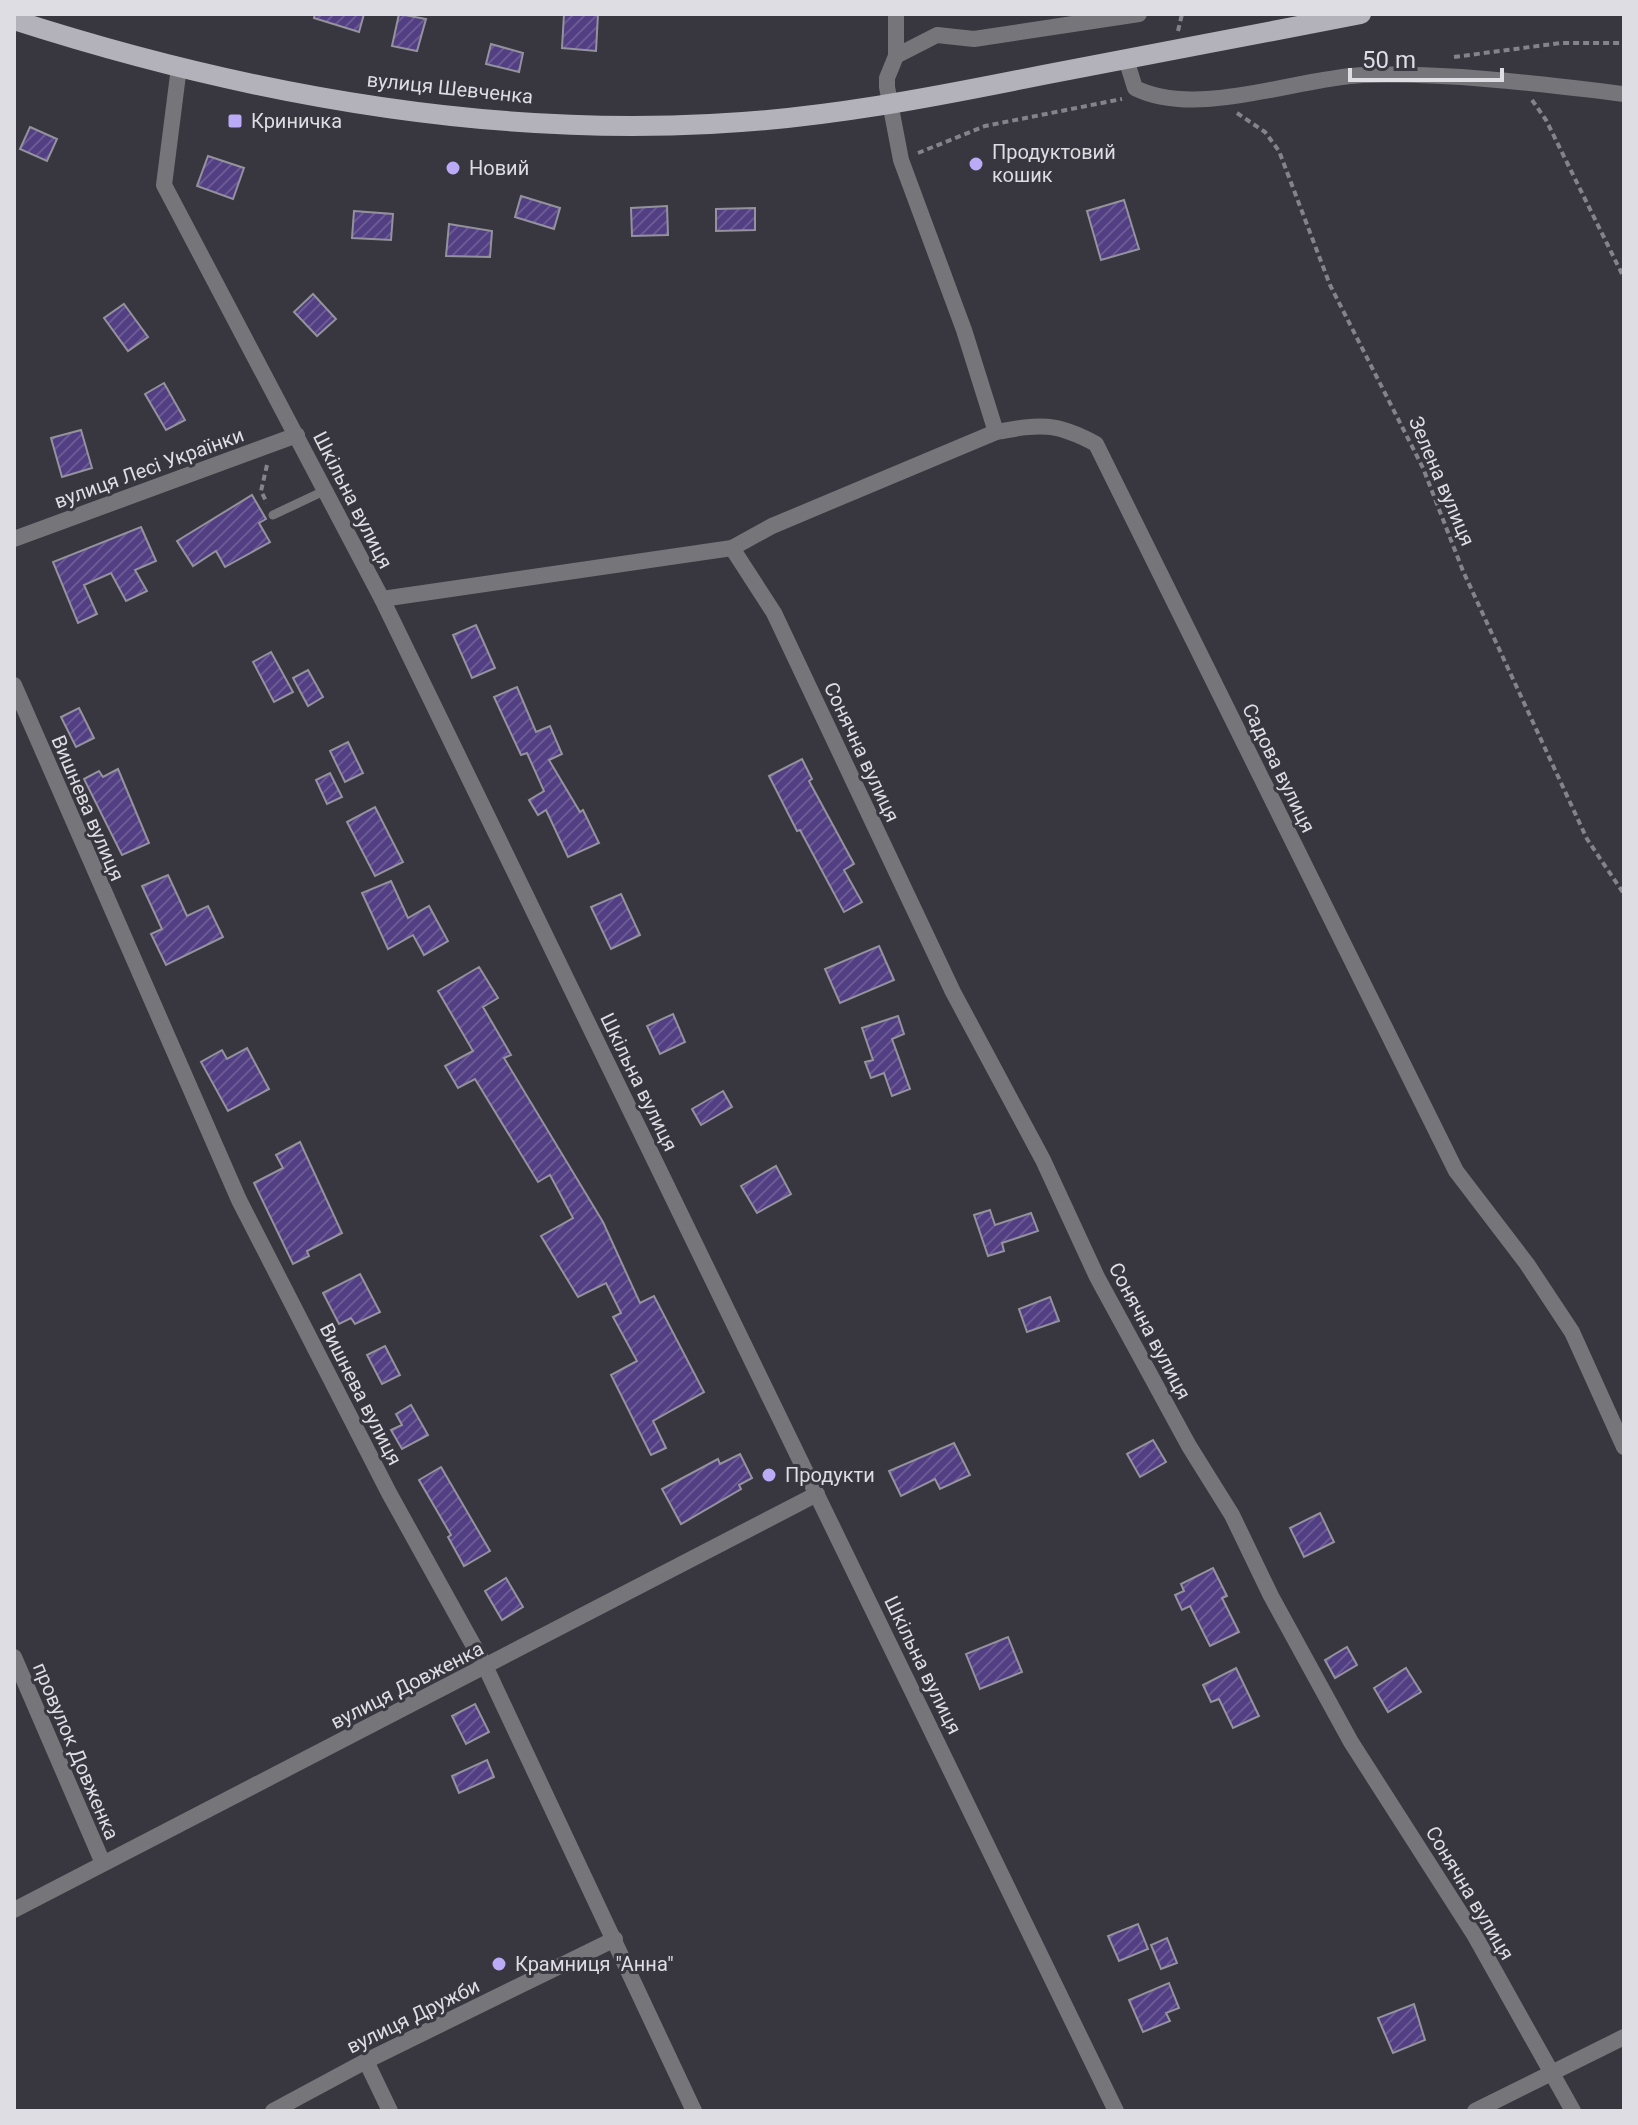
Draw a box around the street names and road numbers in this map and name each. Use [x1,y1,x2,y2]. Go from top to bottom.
street label: вулиця Шевченка [366,67,534,109]
street label: Зелена вулиця [1404,413,1480,549]
street label: вулиця Лесі Українки [51,423,247,513]
street label: Шкільна вулиця [308,427,398,573]
street label: Сонячна вулиця [819,678,905,826]
street label: Садова вулиця [1237,699,1321,837]
street label: Вишнева вулиця [46,731,130,885]
street label: Шкільна вулиця [595,1009,683,1155]
street label: Сонячна вулиця [1104,1258,1196,1404]
street label: Вишнева вулиця [315,1319,407,1469]
street label: Шкільна вулиця [879,1592,967,1738]
street label: вулиця Довженка [327,1636,487,1734]
street label: провулок Довженка [28,1659,124,1843]
street label: Сонячна вулиця [1421,1822,1519,1964]
street label: вулиця Дружби [343,1973,483,2059]

